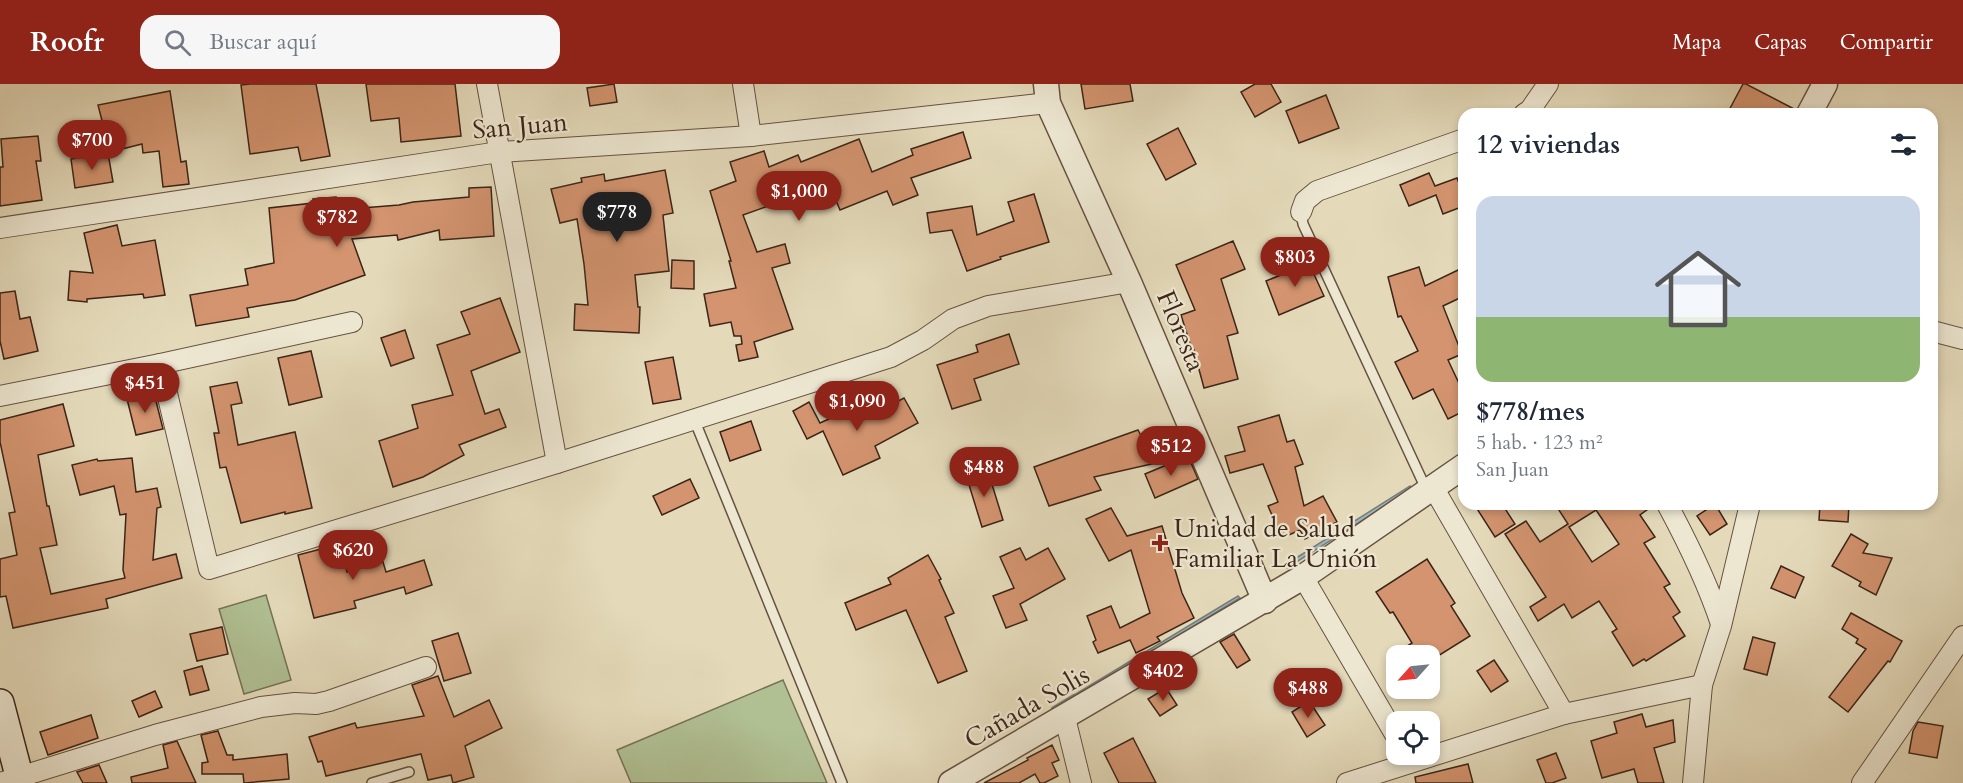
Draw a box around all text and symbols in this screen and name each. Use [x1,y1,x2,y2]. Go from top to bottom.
search box [140,15,560,69]
text: Roofr [30,23,104,61]
icon: search [161,26,194,59]
text: Buscar aquí [209,27,317,57]
text: Mapa [1672,28,1721,57]
text: Capas [1754,28,1807,57]
text: Compartir [1840,28,1933,57]
street label: San Juan [471,104,569,148]
pin: $700 [56,120,128,171]
text: $700 [72,126,112,153]
text: 12 viviendas [1476,127,1620,162]
icon: filters [1887,128,1920,161]
pin: $1,000 [750,171,848,222]
text: $1,000 [770,177,828,204]
pin: $778 [581,192,653,243]
pin: $782 [301,197,373,248]
text: $778 [597,198,637,225]
text: $782 [317,203,357,230]
icon: home [1644,235,1752,343]
pin: $803 [1259,237,1331,288]
text: $803 [1275,243,1315,270]
street label: Floresta [1148,285,1214,377]
pin: $451 [109,363,181,414]
text: $451 [125,369,165,396]
pin: $1,090 [808,381,906,432]
text: $1,090 [828,387,886,414]
text: $778/mes [1476,394,1585,429]
pin: $512 [1135,426,1207,477]
text: 5 hab. · 123 m² [1476,429,1603,456]
text: $512 [1151,432,1191,459]
pin: $488 [948,447,1020,498]
text: $488 [964,453,1004,480]
text: San Juan [1476,456,1549,483]
place label: Unidad de Salud Familiar La Unión [1174,511,1377,576]
pin: $620 [317,530,389,581]
marker: Unidad de Salud Familiar La Unión [1151,534,1169,552]
text: $620 [333,536,373,563]
north arrow [1386,645,1440,699]
map controls [1386,645,1440,765]
pin: $402 [1127,651,1199,702]
street label: Cañada Solis [958,657,1096,757]
text: $402 [1143,657,1183,684]
pin: $488 [1272,668,1344,719]
text: $488 [1288,674,1328,701]
button: locate [1386,711,1440,765]

